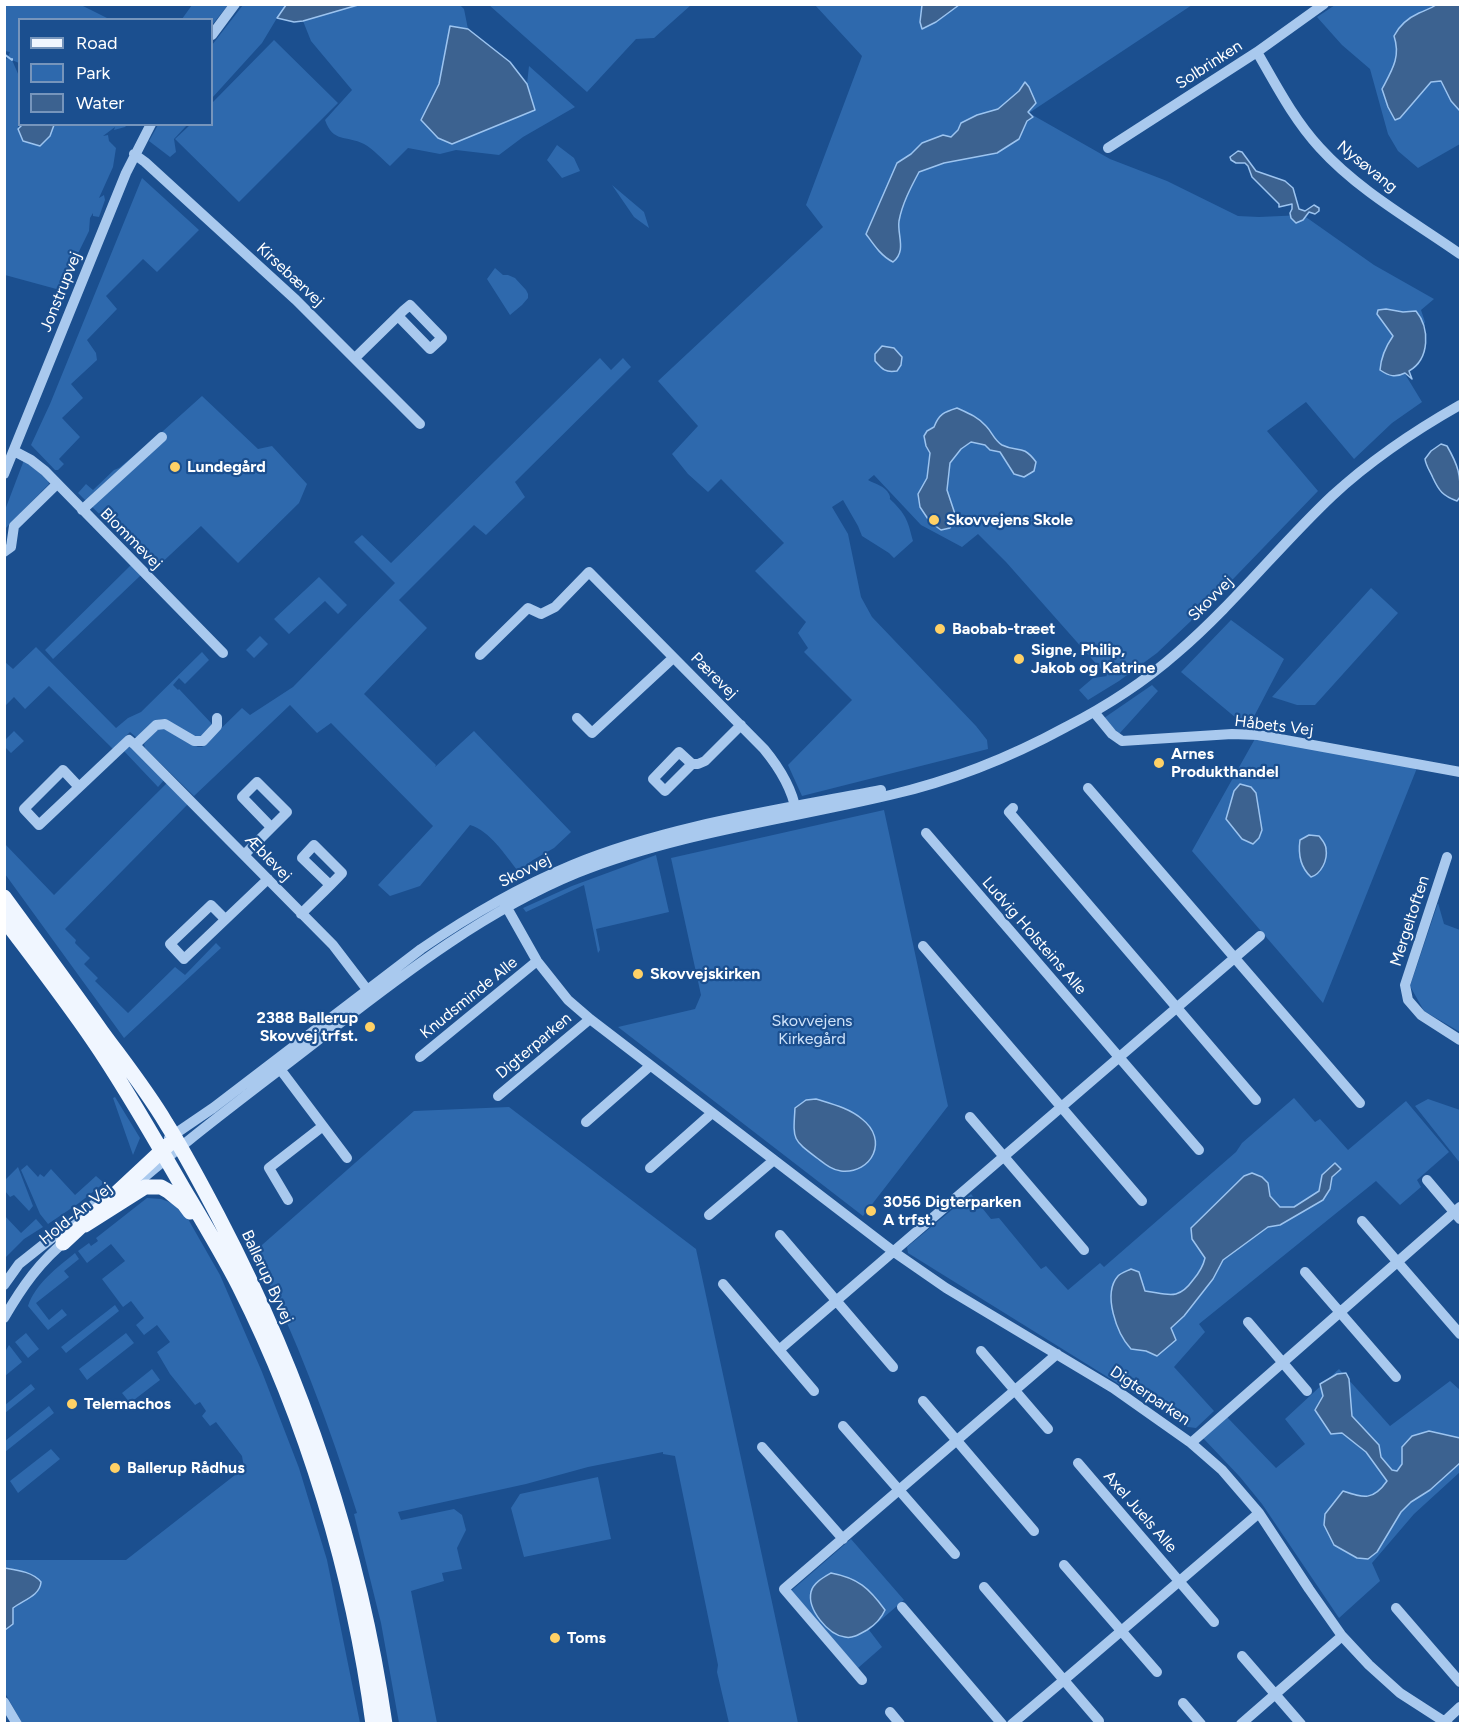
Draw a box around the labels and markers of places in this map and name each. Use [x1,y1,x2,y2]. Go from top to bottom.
place label: Lundegård [187,457,266,477]
marker: Lundegård [168,460,182,474]
place label: Skovvejens Skole [946,510,1073,530]
marker: Skovvejens Skole [927,513,941,527]
place label: Baobab-træet [952,619,1056,639]
marker: Baobab-træet [933,622,947,636]
place label: Signe, Philip, Jakob og Katrine [1031,640,1155,678]
marker: Signe, Philip, Jakob og Katrine [1012,652,1026,666]
place label: Arnes Produkthandel [1171,744,1279,782]
marker: Arnes Produkthandel [1152,756,1166,770]
place label: Skovvejskirken [650,964,760,984]
marker: Skovvejskirken [631,967,645,981]
place label: 2388 Ballerup Skovvej trfst. [257,1008,358,1046]
marker: 2388 Ballerup Skovvej trfst. [363,1020,377,1034]
place label: 3056 Digterparken A trfst. [883,1192,1021,1230]
marker: 3056 Digterparken A trfst. [864,1204,878,1218]
place label: Telemachos [84,1394,171,1414]
marker: Telemachos [65,1397,79,1411]
place label: Ballerup Rådhus [127,1458,245,1478]
marker: Ballerup Rådhus [108,1461,122,1475]
place label: Toms [567,1628,606,1648]
marker: Toms [548,1631,562,1645]

